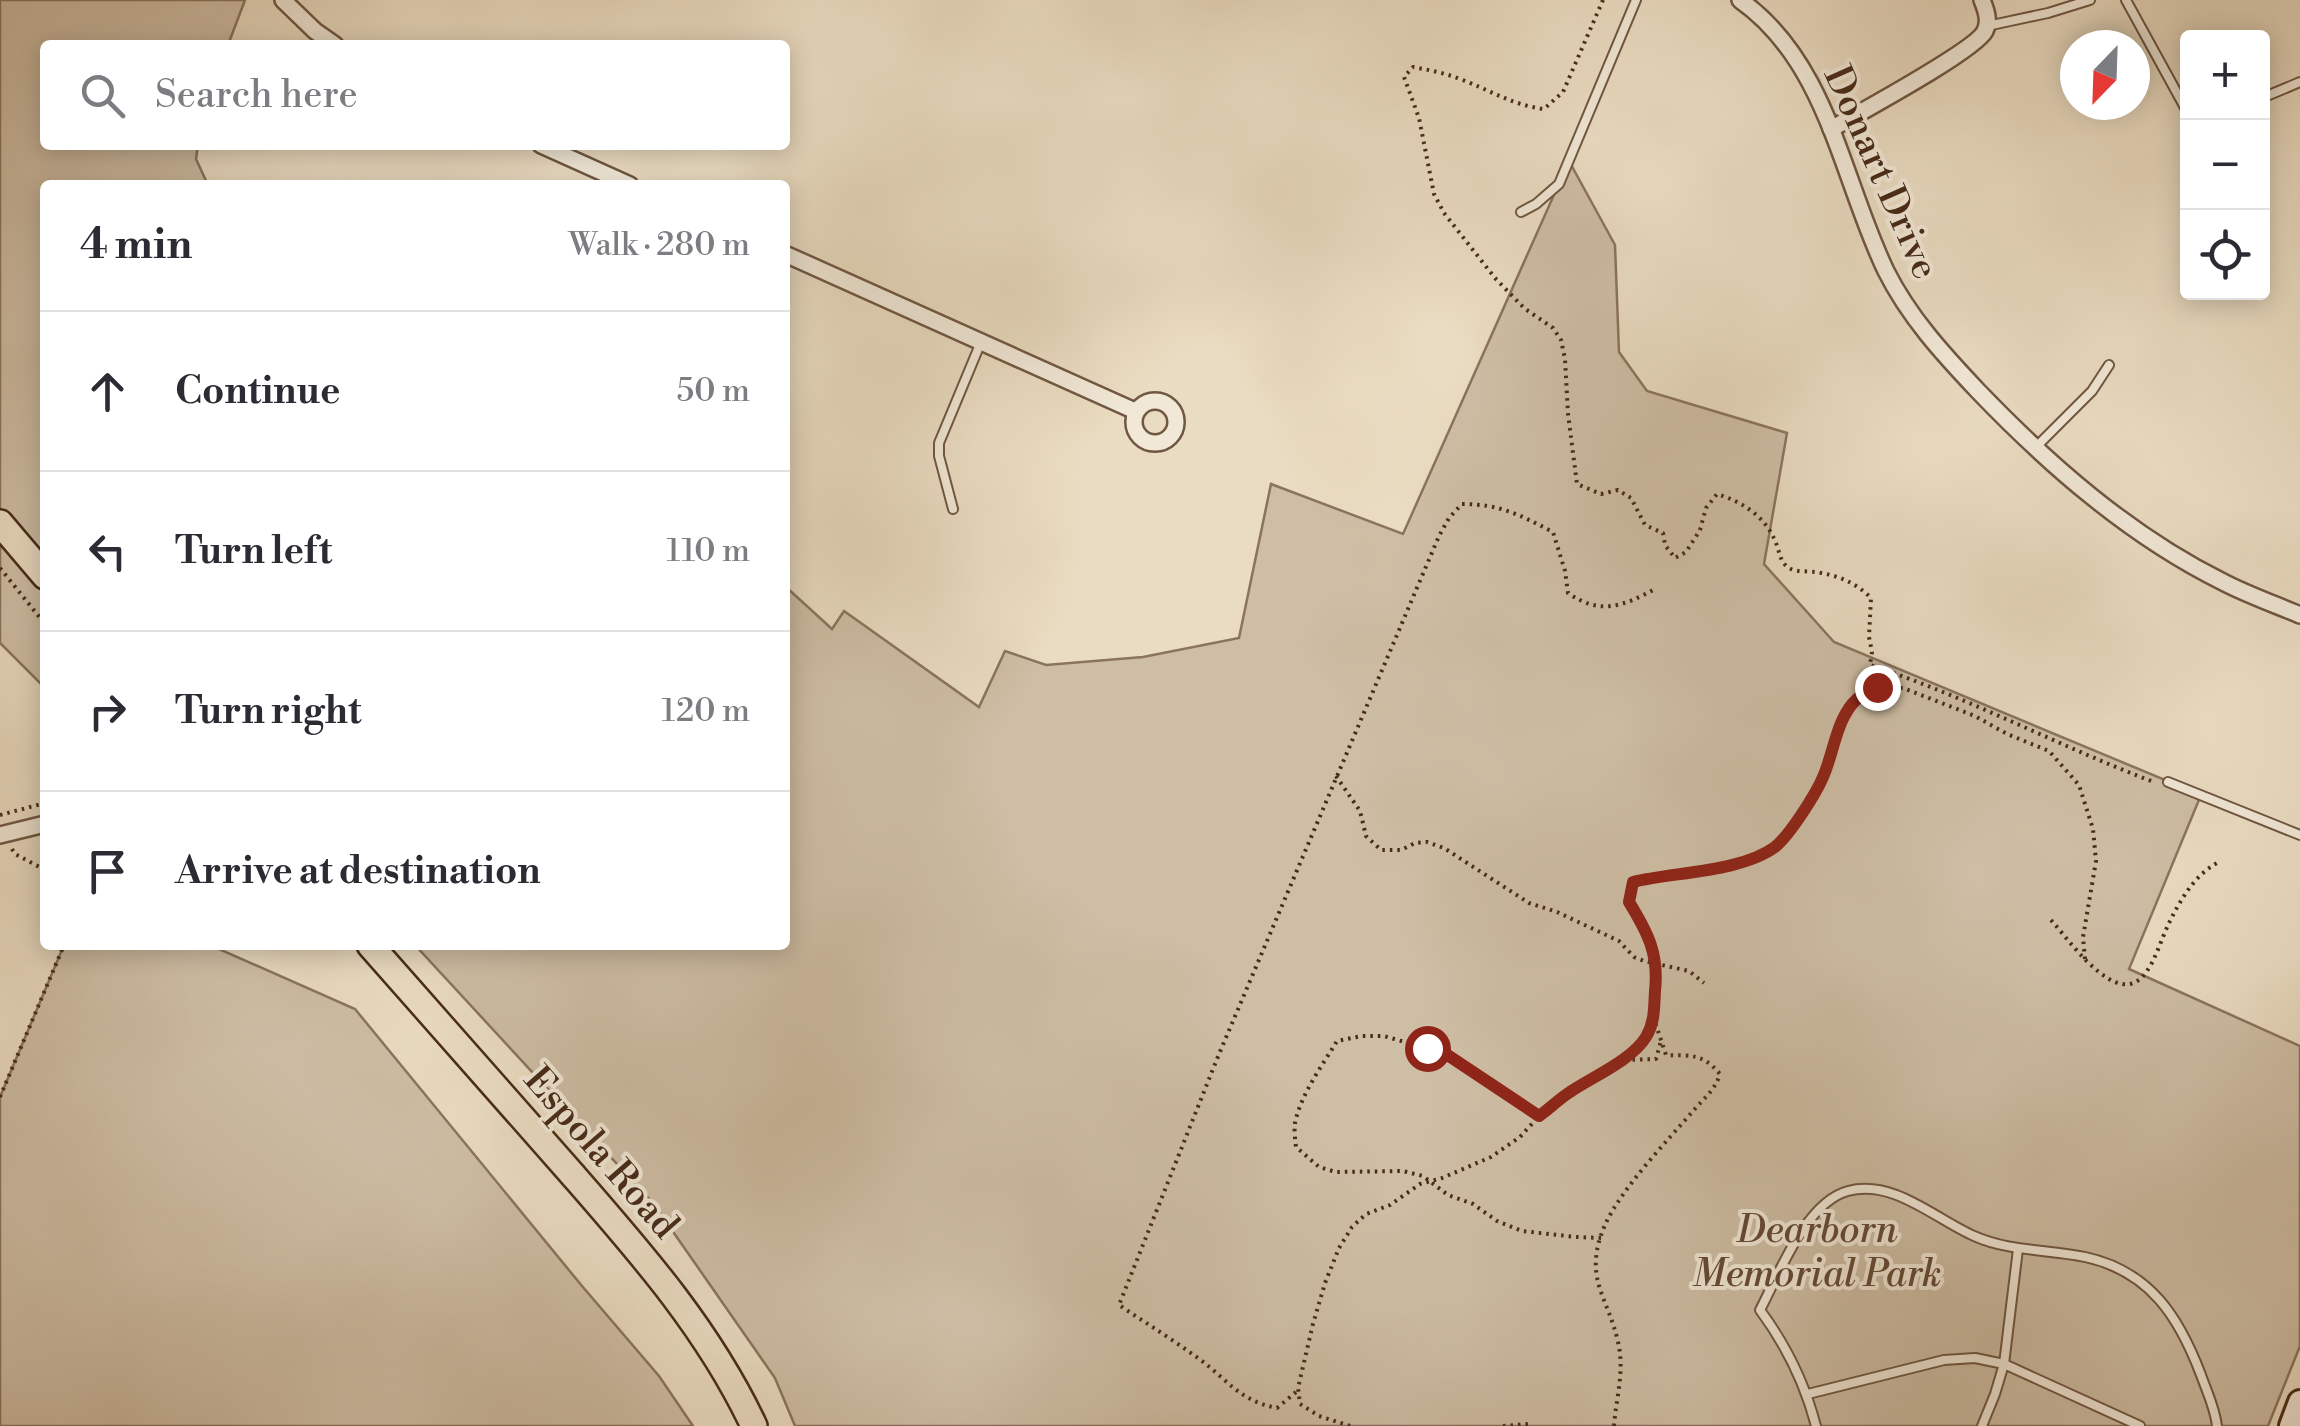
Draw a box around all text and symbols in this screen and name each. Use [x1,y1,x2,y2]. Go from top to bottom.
north arrow [2060,30,2150,120]
map controls [2180,30,2270,300]
button: + [2180,30,2270,120]
search box [40,40,790,150]
street label: Donart Drive [1813,59,1949,286]
icon: search [75,68,130,123]
text: Search here [155,72,358,119]
button: − [2180,120,2270,210]
button: locate [2180,210,2270,300]
text: 4 min [80,219,192,272]
text: Walk · 280 m [568,225,750,265]
icon: ahead [80,364,135,419]
text: Continue [175,368,340,415]
text: 50 m [677,371,750,411]
icon: left [80,524,135,579]
text: Turn left [175,528,332,575]
text: 110 m [667,531,750,571]
route end [1855,665,1901,711]
icon: right [80,684,135,739]
text: Turn right [175,688,361,735]
text: 120 m [661,691,750,731]
icon: arrive [80,844,135,899]
text: Arrive at destination [175,848,541,895]
route start [1405,1026,1451,1072]
street label: Espola Road [513,1057,689,1249]
park label: Dearborn Memorial Park [1692,1207,1942,1298]

